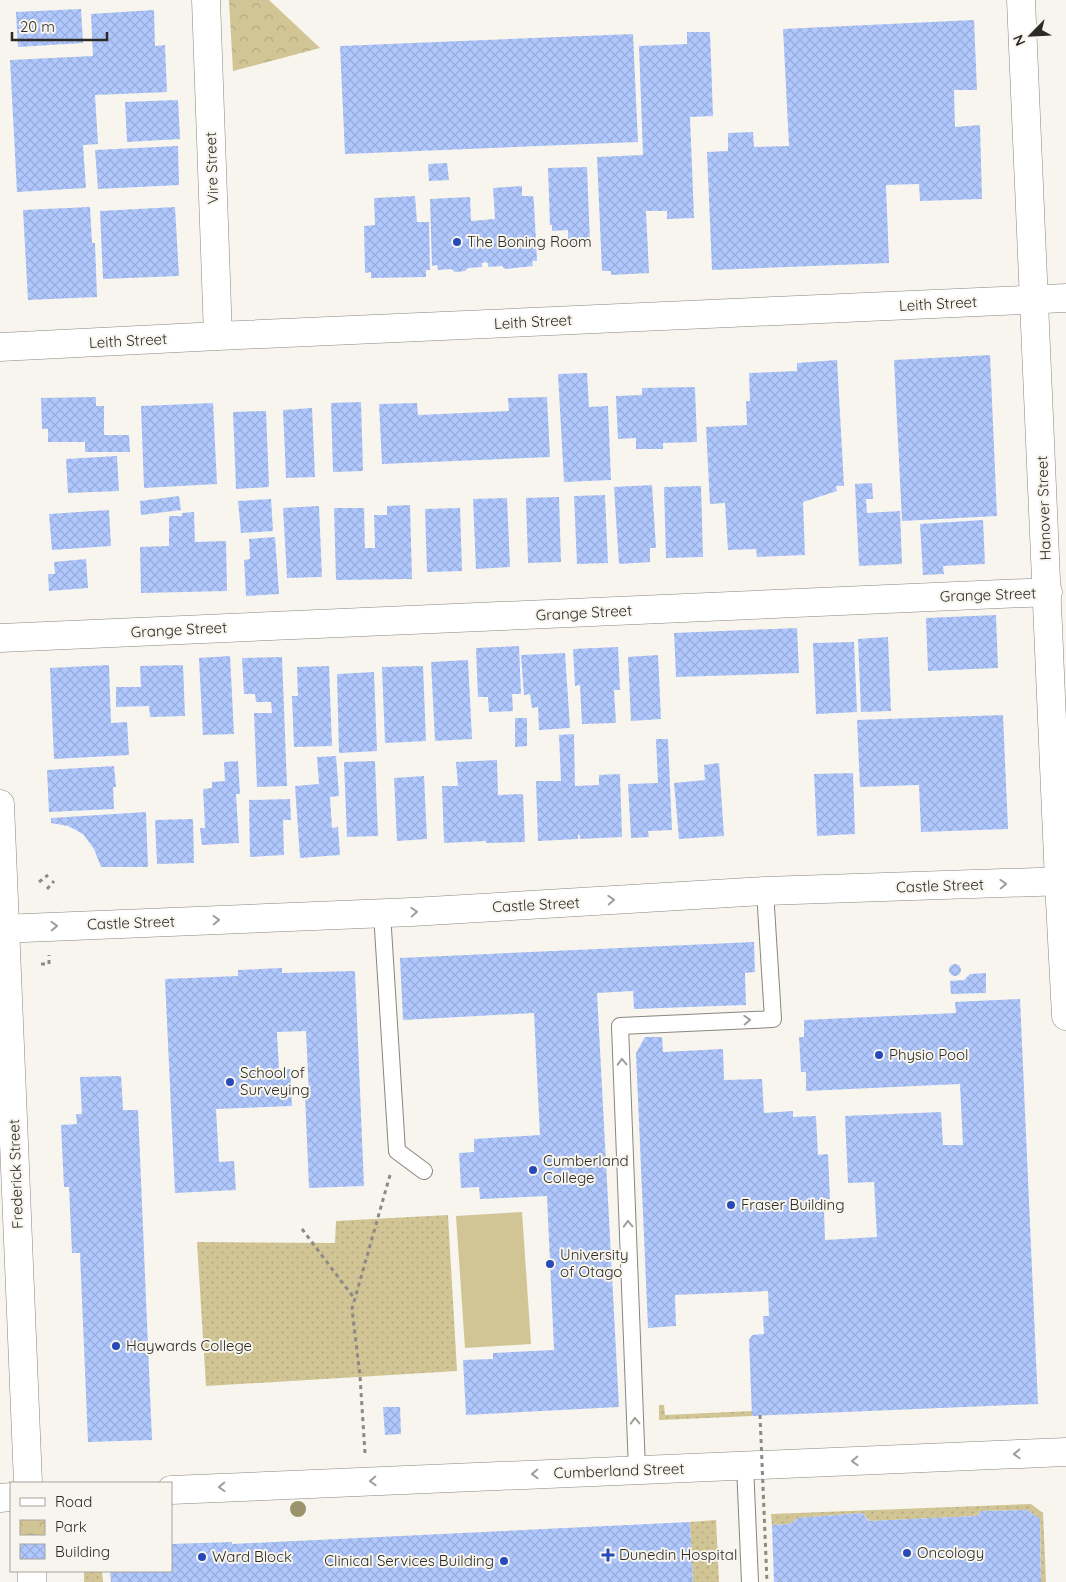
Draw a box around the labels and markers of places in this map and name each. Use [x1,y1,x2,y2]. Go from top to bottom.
place label: The Boning Room [467,232,592,251]
marker: The Boning Room [451,236,463,248]
place label: Physio Pool [889,1045,969,1064]
marker: Physio Pool [873,1049,885,1061]
place label: School of Surveying [240,1063,310,1099]
marker: School of Surveying [224,1076,236,1088]
place label: Cumberland College [543,1151,629,1187]
marker: Cumberland College [527,1164,539,1176]
place label: Fraser Building [741,1195,845,1214]
marker: Fraser Building [725,1199,737,1211]
place label: University of Otago [560,1245,629,1281]
marker: University of Otago [544,1258,556,1270]
place label: Haywards College [126,1336,252,1355]
marker: Haywards College [110,1340,122,1352]
place label: Oncology [917,1543,984,1562]
place label: Dunedin Hospital [619,1545,737,1564]
place label: Ward Block [212,1547,292,1566]
marker: Oncology [901,1547,913,1559]
marker: Dunedin Hospital [601,1548,615,1562]
marker: Ward Block [196,1551,208,1563]
place label: Clinical Services Building [324,1551,494,1570]
marker: Clinical Services Building [498,1555,510,1567]

